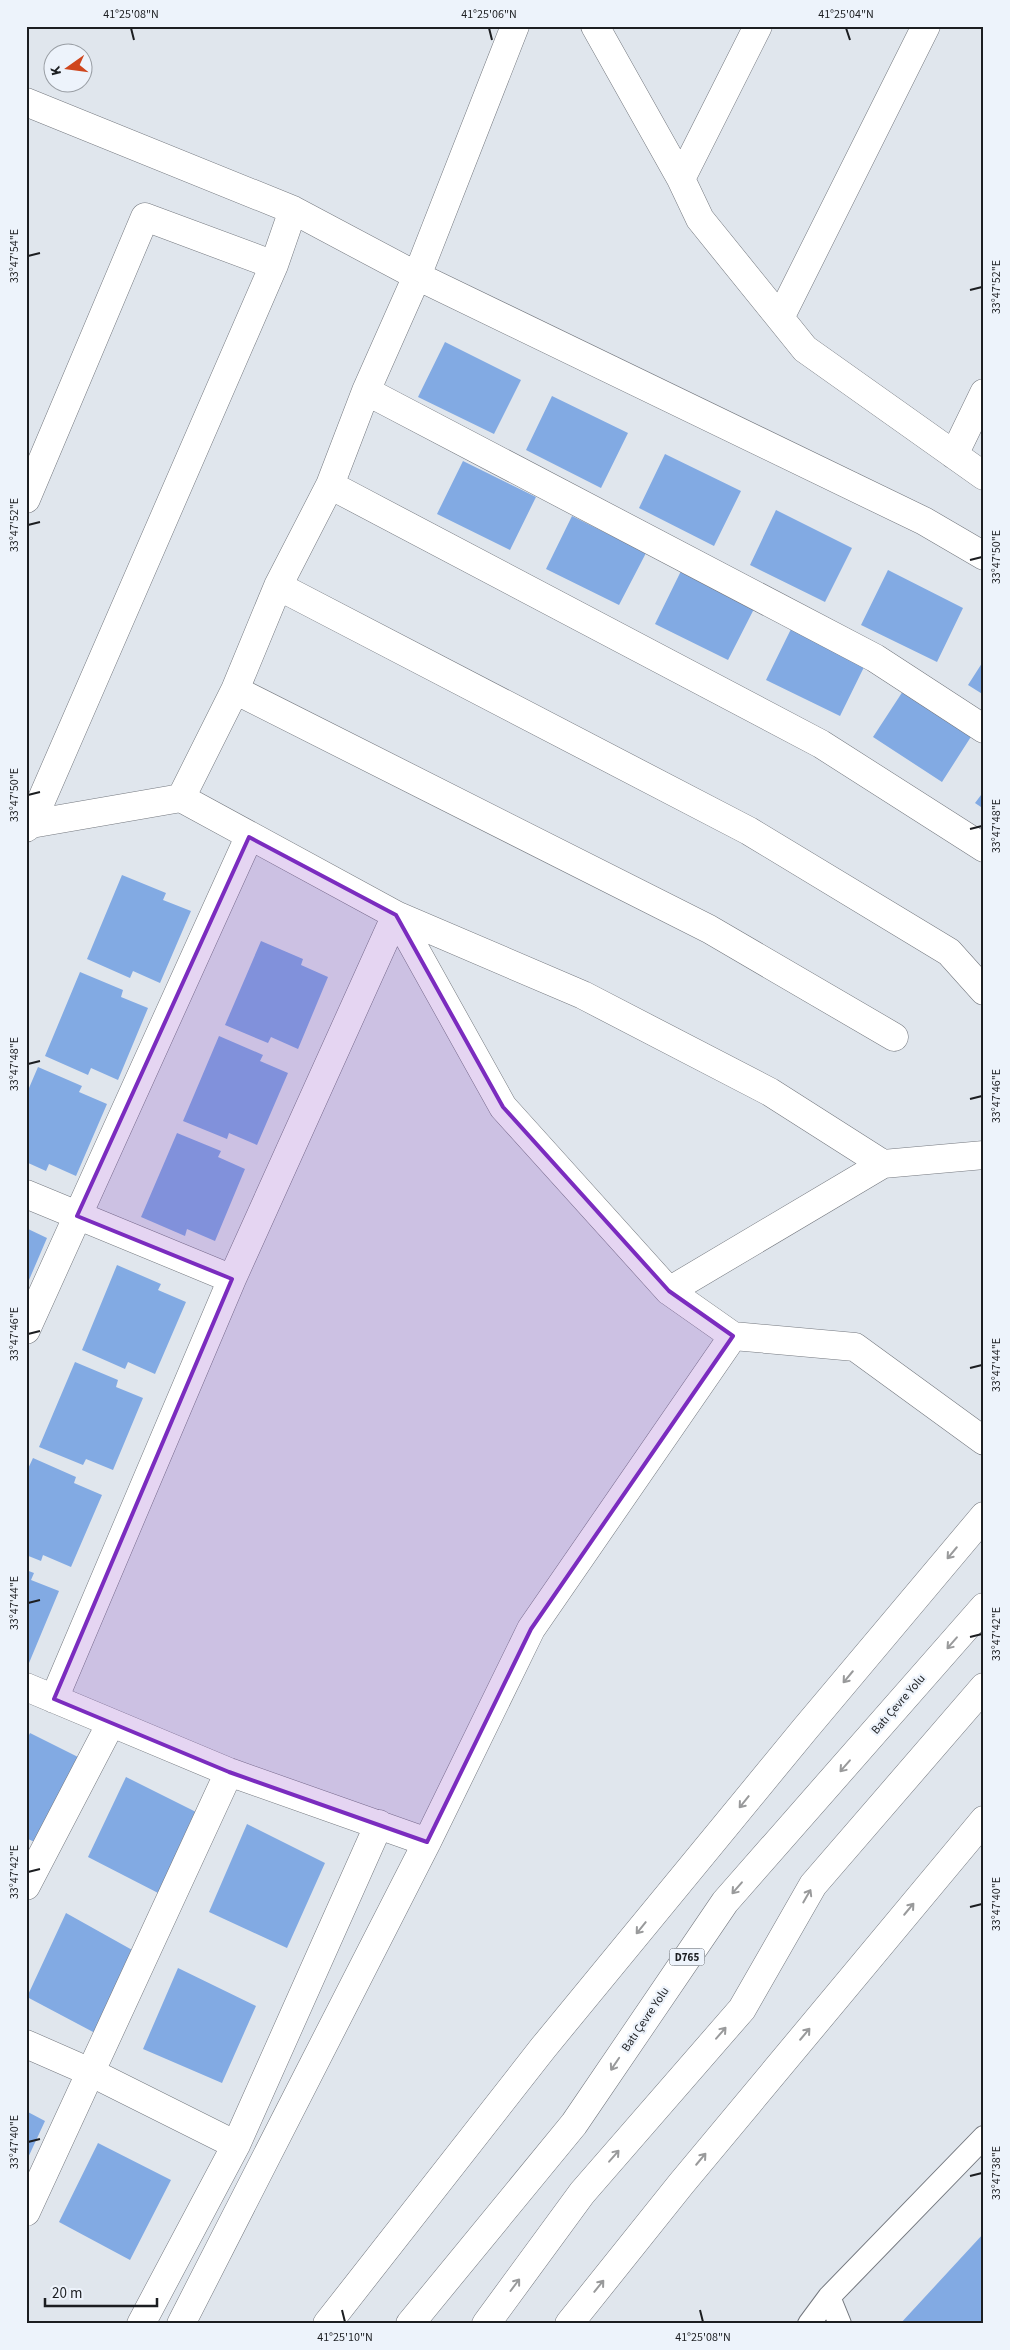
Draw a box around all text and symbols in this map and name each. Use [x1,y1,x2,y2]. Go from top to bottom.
text: 41°25'08"N [103,6,159,23]
text: 41°25'06"N [461,6,517,23]
text: 41°25'04"N [818,6,874,23]
north arrow [42,42,92,92]
text: K [46,64,67,77]
text: 33°47'54"E [6,229,23,283]
text: 33°47'52"E [988,260,1005,314]
text: 33°47'52"E [6,498,23,552]
text: 33°47'50"E [988,530,1005,584]
text: 33°47'50"E [6,768,23,822]
text: 33°47'48"E [988,799,1005,853]
text: 33°47'48"E [6,1037,23,1091]
text: 33°47'46"E [988,1069,1005,1123]
text: 33°47'46"E [6,1307,23,1361]
text: 33°47'44"E [988,1338,1005,1392]
one-way arrow [947,1546,958,1559]
text: 33°47'44"E [6,1576,23,1630]
text: 33°47'42"E [988,1607,1005,1661]
one-way arrow [946,1637,957,1650]
one-way arrow [842,1671,853,1684]
street label: Batı Çevre Yolu [868,1671,929,1738]
one-way arrow [839,1759,850,1772]
one-way arrow [739,1796,750,1809]
text: 33°47'42"E [6,1845,23,1899]
text: 33°47'40"E [988,1877,1005,1931]
one-way arrow [732,1881,743,1894]
one-way arrow [802,1889,812,1904]
one-way arrow [904,1903,915,1916]
one-way arrow [636,1921,647,1934]
road number: D765 [670,1948,704,1965]
street label: Batı Çevre Yolu [618,1984,673,2055]
one-way arrow [715,2027,726,2040]
one-way arrow [800,2028,811,2041]
one-way arrow [609,2057,620,2071]
text: 33°47'40"E [6,2115,23,2169]
text: 33°47'38"E [988,2146,1005,2200]
one-way arrow [609,2150,620,2163]
one-way arrow [696,2153,707,2166]
scale bar [45,2275,158,2307]
one-way arrow [510,2278,520,2292]
one-way arrow [594,2279,605,2292]
text: 20 m [52,2283,82,2304]
text: 41°25'10"N [317,2329,373,2346]
text: 41°25'08"N [675,2329,731,2346]

